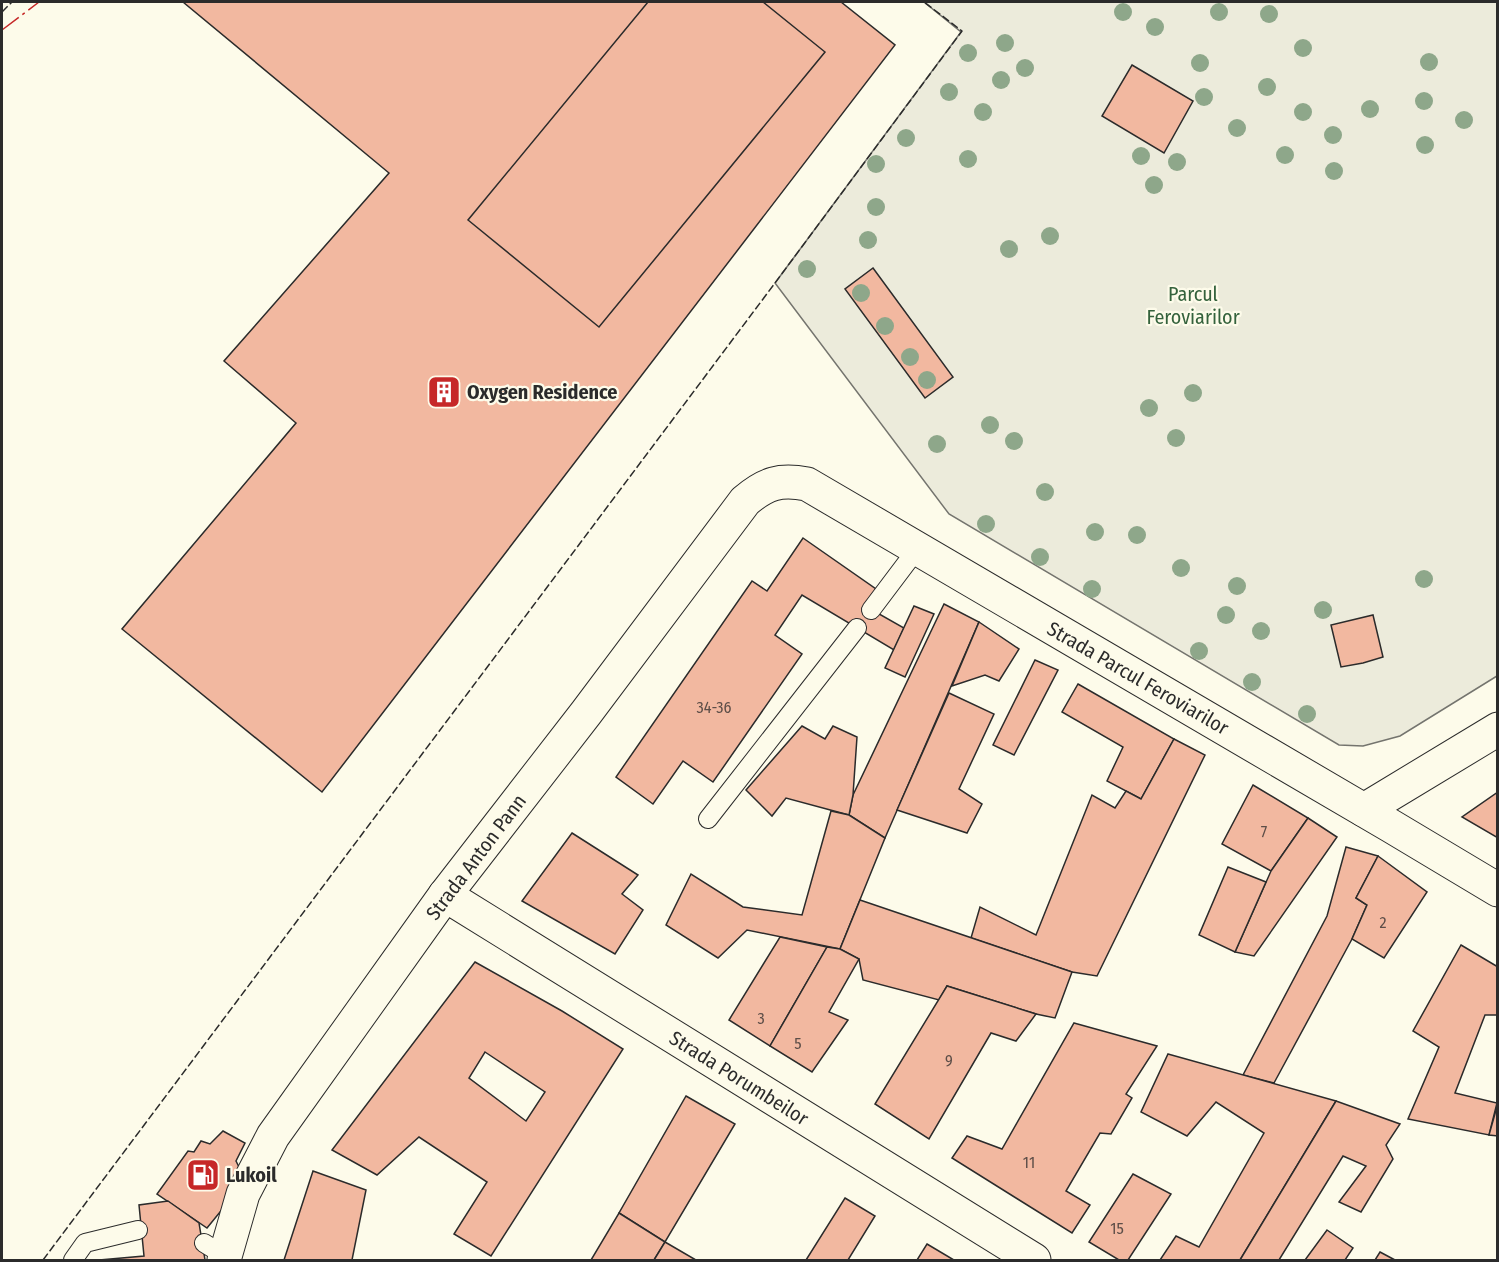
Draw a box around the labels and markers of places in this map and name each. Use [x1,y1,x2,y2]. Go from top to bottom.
building icon: Oxygen Residence [426,374,462,410]
place label: Oxygen Residence [467,380,618,404]
fuel station icon: Lukoil [185,1157,221,1193]
place label: Lukoil [226,1163,277,1187]

